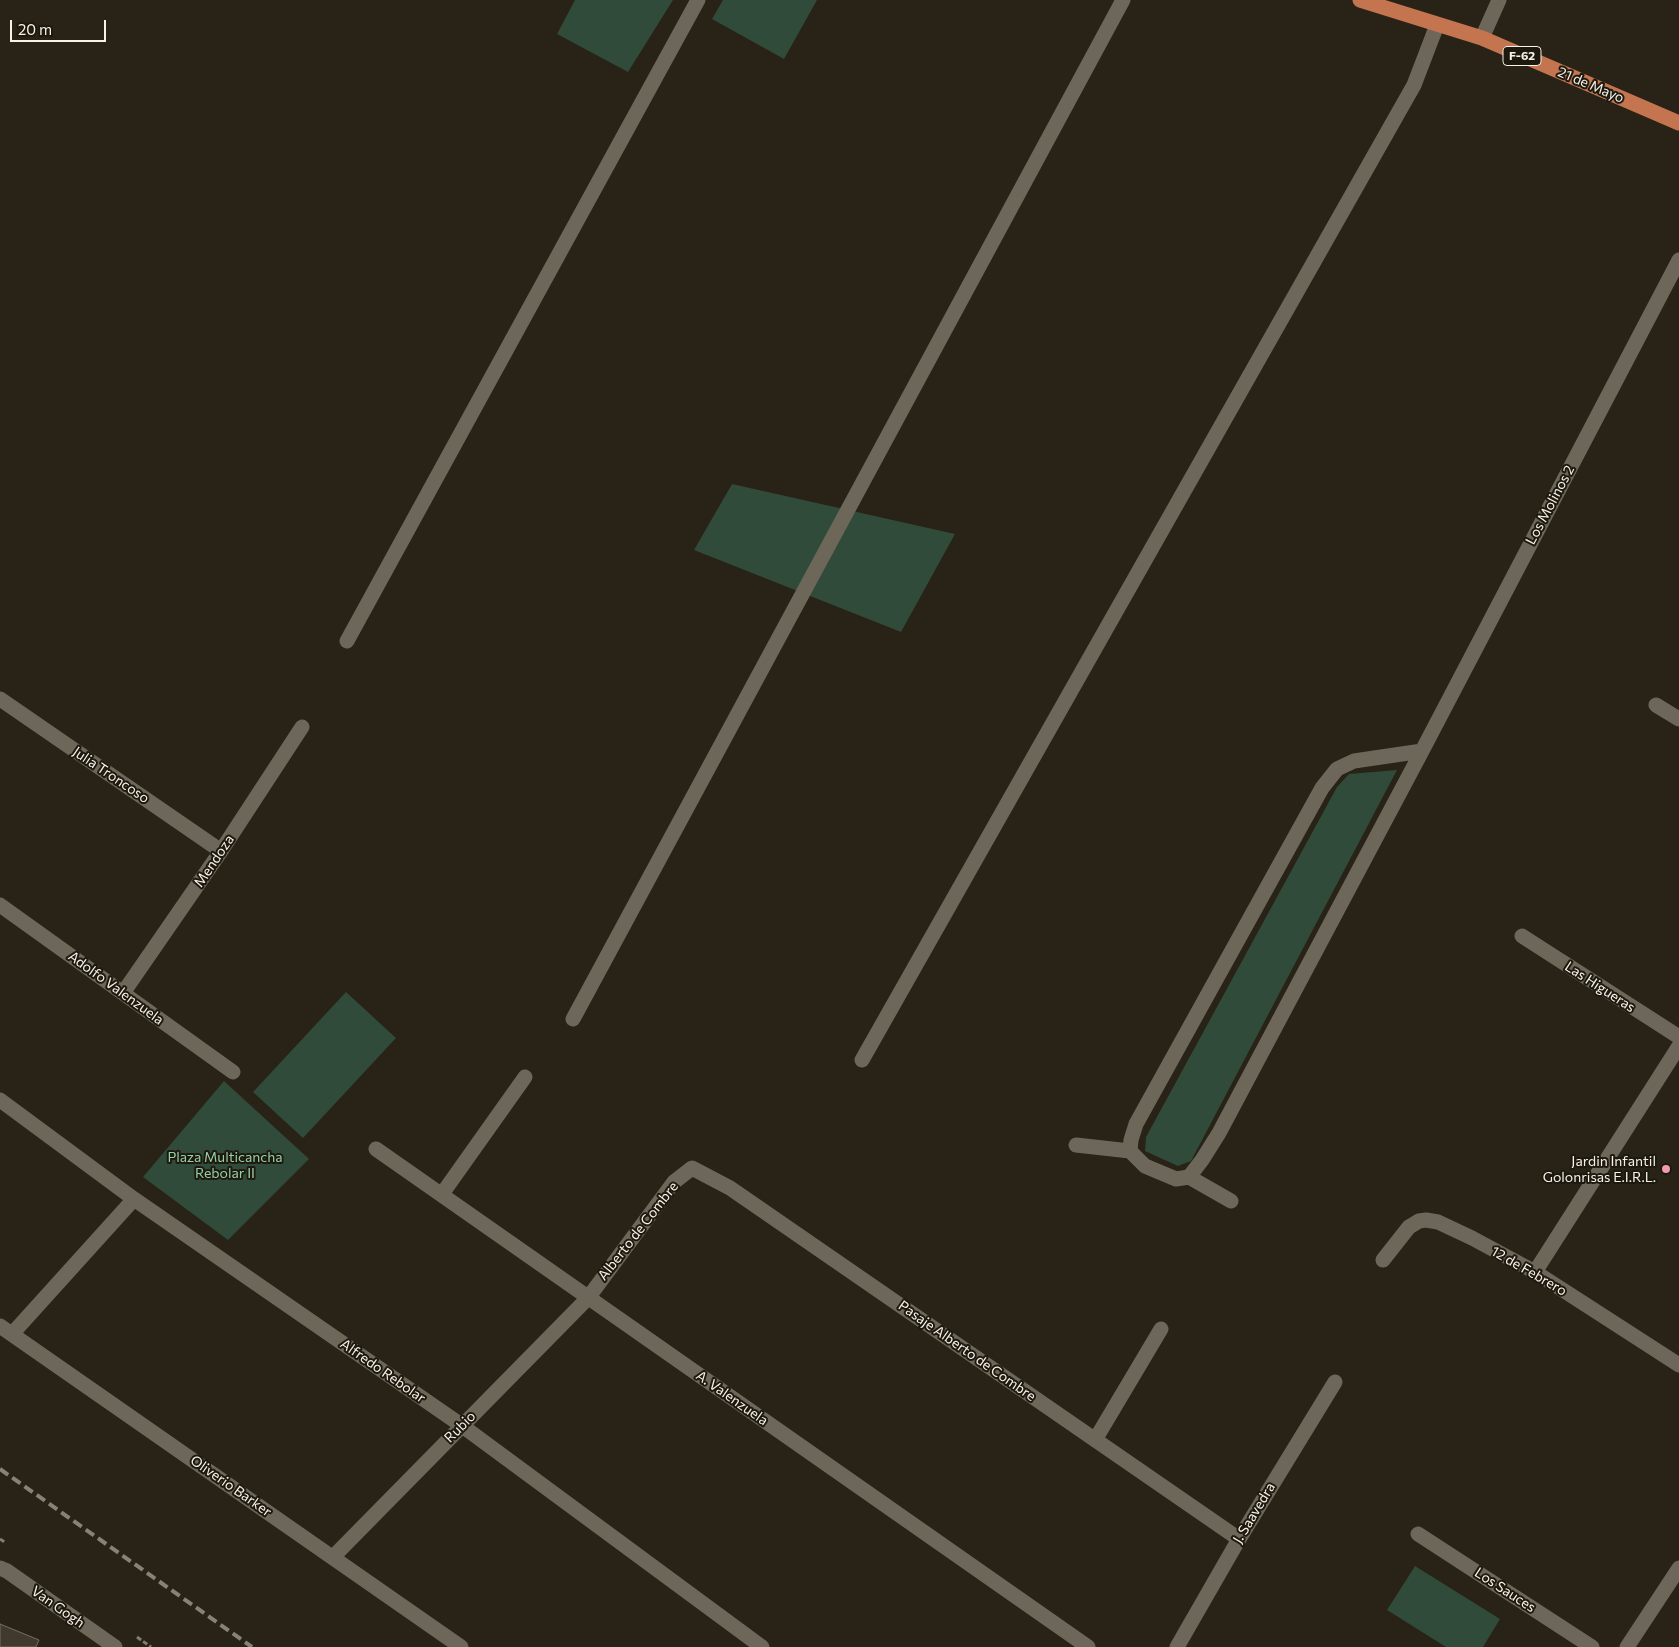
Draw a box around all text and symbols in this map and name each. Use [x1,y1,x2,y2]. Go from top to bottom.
scale bar [12,10,109,42]
text: 20 m [18,20,52,38]
road number: F-62 [1503,46,1541,66]
street label: 21 de Mayo [1555,64,1627,106]
street label: Los Molinos 2 [1522,463,1578,547]
street label: Julia Troncoso [70,743,152,807]
street label: Mendoza [190,832,238,890]
street label: Adolfo Valenzuela [65,948,167,1028]
street label: Las Higueras [1562,958,1638,1016]
park label: Plaza Multicancha Rebolar II [167,1149,283,1182]
place label: Jardin Infantil Golonrisas E.I.R.L. [1543,1153,1656,1186]
marker: Jardin Infantil Golonrisas E.I.R.L. [1660,1163,1672,1175]
street label: Alberto de Combre [594,1178,682,1284]
street label: 12 de Febrero [1488,1243,1570,1299]
street label: Pasaje Alberto de Combre [895,1297,1039,1405]
street label: Alfredo Rebolar [337,1335,429,1407]
street label: A. Valenzuela [693,1367,771,1429]
street label: Rubio [441,1408,479,1446]
street label: Oliverio Barker [187,1452,275,1520]
street label: J. Saavedra [1229,1480,1279,1546]
street label: Los Sauces [1471,1564,1539,1616]
street label: Van Gogh [28,1583,88,1631]

